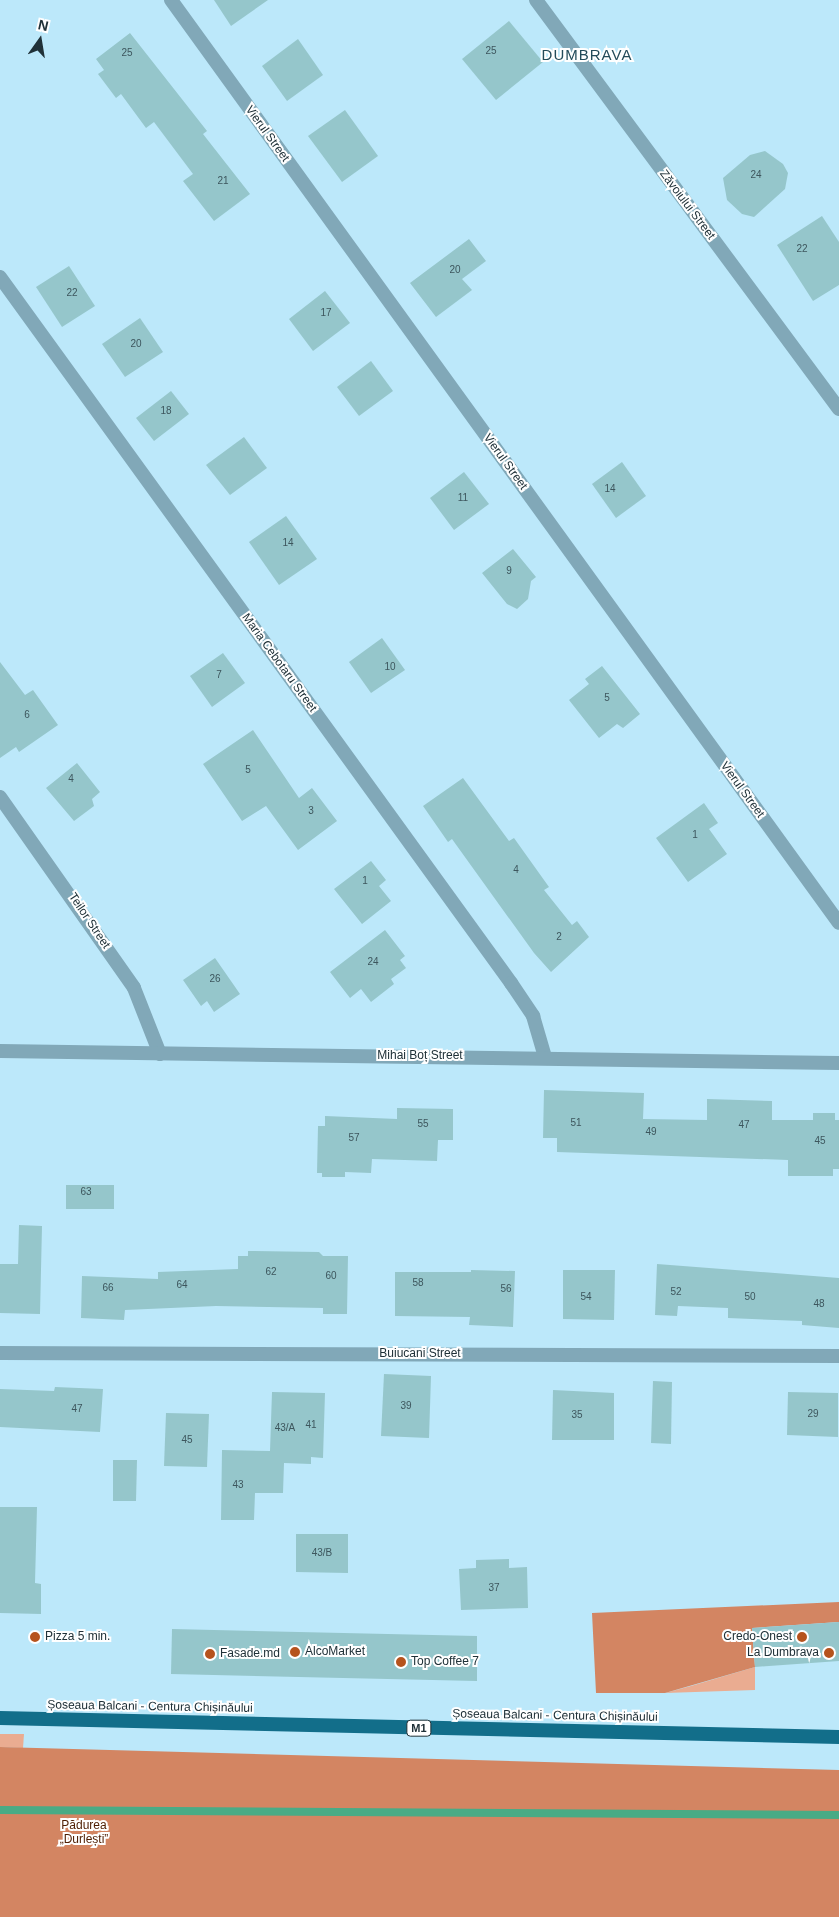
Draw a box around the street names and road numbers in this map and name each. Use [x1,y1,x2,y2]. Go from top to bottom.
street label: Vierul Street [242,103,292,165]
street label: Zăvoiului Street [656,167,718,243]
street label: Vierul Street [480,431,530,493]
street label: Maria Cebotaru Street [238,611,320,715]
street label: Vierul Street [717,759,767,821]
street label: Teilor Street [65,890,113,952]
street label: Mihai Boț Street [377,1049,463,1063]
street label: Buiucani Street [379,1347,461,1361]
street label: Șoseaua Balcani - Centura Chișinăului [47,1698,253,1716]
street label: Șoseaua Balcani - Centura Chișinăului [452,1707,658,1725]
road number: M1 [405,1720,433,1736]

